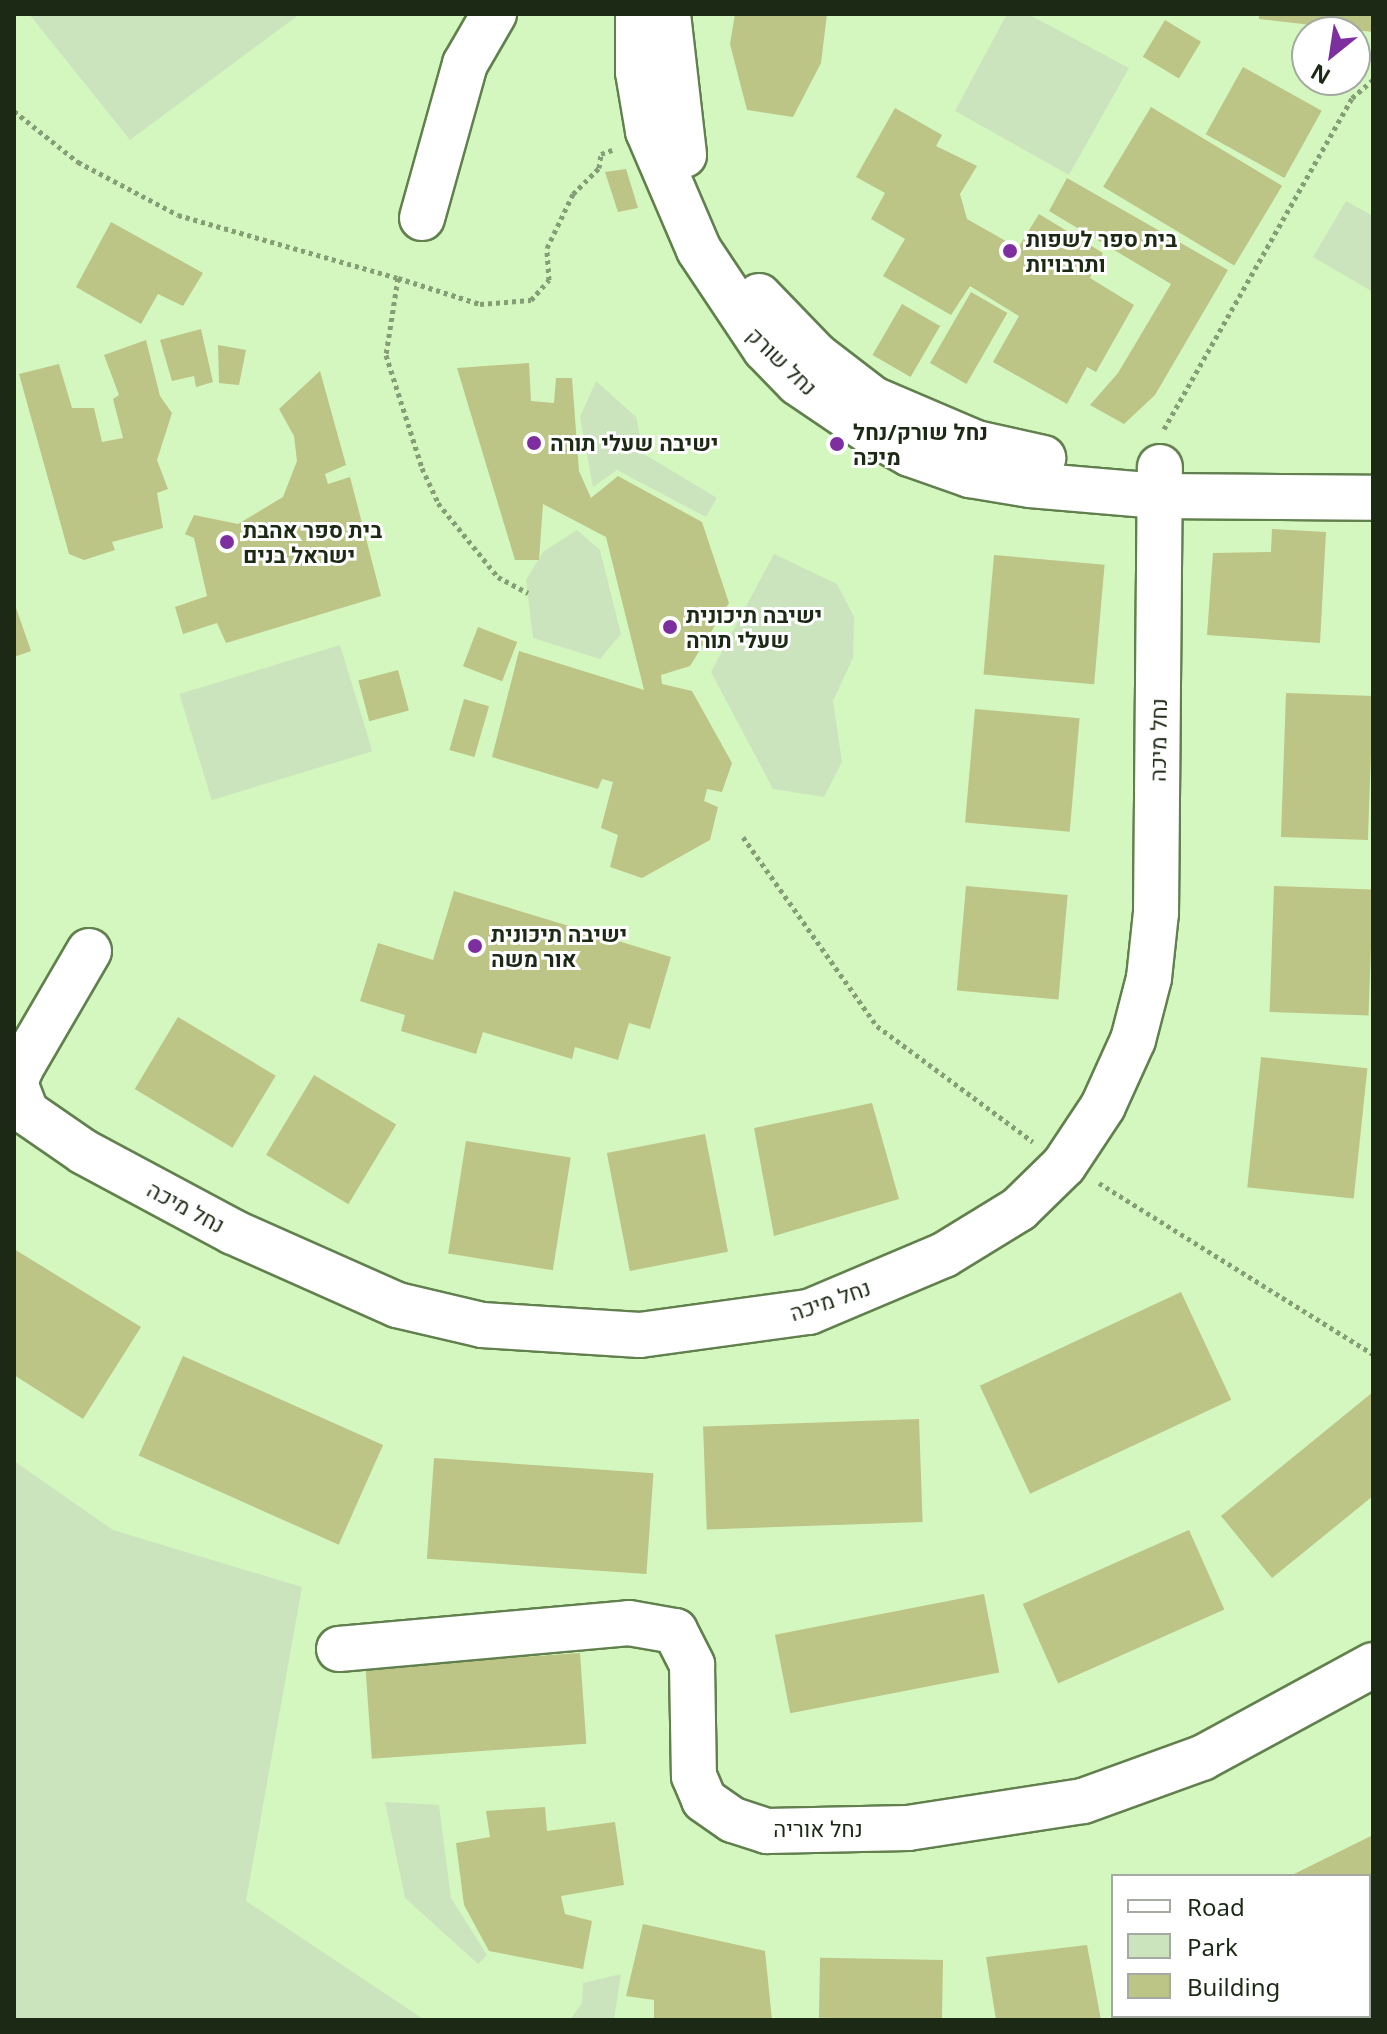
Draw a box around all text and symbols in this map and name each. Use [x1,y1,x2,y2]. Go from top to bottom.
north arrow [1291,16,1371,96]
text: N [1305,58,1335,93]
place label: בית ספר לשפות ותרבויות [1026,225,1177,276]
marker: בית ספר לשפות ותרבויות [1001,242,1019,260]
street label: נחל שורק [742,321,822,401]
place label: נחל שורק/נחל מיכה [853,418,988,470]
place label: ישיבה שעלי תורה [550,430,719,456]
marker: ישיבה שעלי תורה [525,434,543,452]
marker: נחל שורק/נחל מיכה [828,435,846,453]
place label: בית ספר אהבת ישראל בנים [243,516,382,568]
marker: בית ספר אהבת ישראל בנים [218,533,236,551]
place label: ישיבה תיכונית שעלי תורה [686,601,822,652]
marker: ישיבה תיכונית שעלי תורה [661,618,679,636]
street label: נחל מיכה [1144,698,1172,782]
place label: ישיבה תיכונית אור משה [491,920,627,972]
marker: ישיבה תיכונית אור משה [466,937,484,955]
street label: נחל מיכה [143,1176,229,1238]
street label: נחל מיכה [786,1274,874,1326]
street label: נחל אוריה [773,1816,863,1842]
legend [1111,1874,1371,2018]
text: Road [1187,1890,1245,1923]
text: Park [1187,1930,1238,1963]
text: Building [1187,1970,1280,2003]

